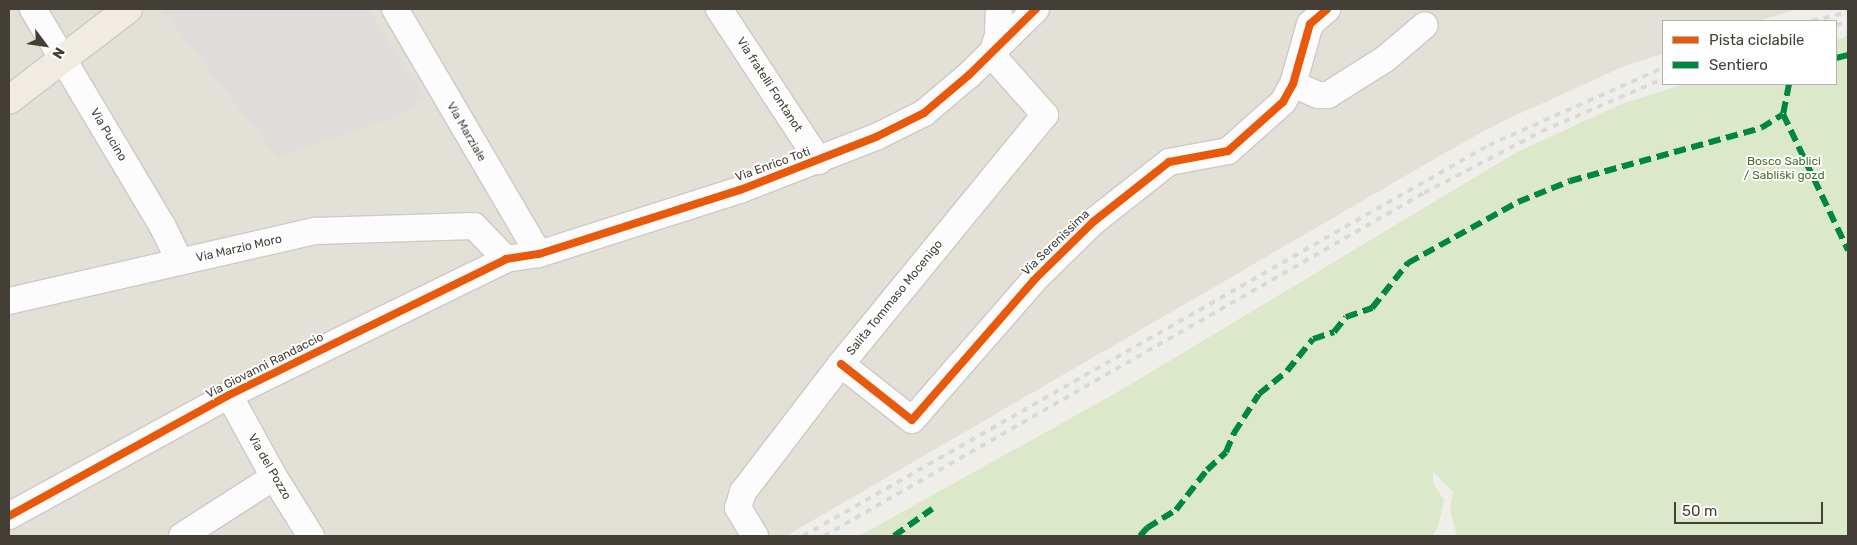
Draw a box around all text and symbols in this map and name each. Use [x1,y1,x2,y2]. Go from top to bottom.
north arrow [20,20,70,70]
legend [1662,20,1837,85]
text: Pista ciclabile [1709,31,1804,49]
street label: Via fratelli Fontanot [733,35,805,135]
text: N [48,44,68,62]
text: Sentiero [1709,56,1768,74]
street label: Via Marziale [443,100,489,164]
street label: Via Pucino [87,106,129,164]
street label: Via Enrico Toti [733,145,813,185]
park label: Bosco Sablici / Sabliški gozd [1743,155,1825,183]
street label: Via Serenissima [1019,207,1093,279]
street label: Via Marzio Moro [195,232,283,266]
street label: Salita Tommaso Mocenigo [844,237,946,359]
street label: Via Giovanni Randaccio [204,330,326,402]
street label: Via del Pozzo [244,432,294,502]
scale bar [1677,492,1826,524]
text: 50 m [1682,502,1717,520]

